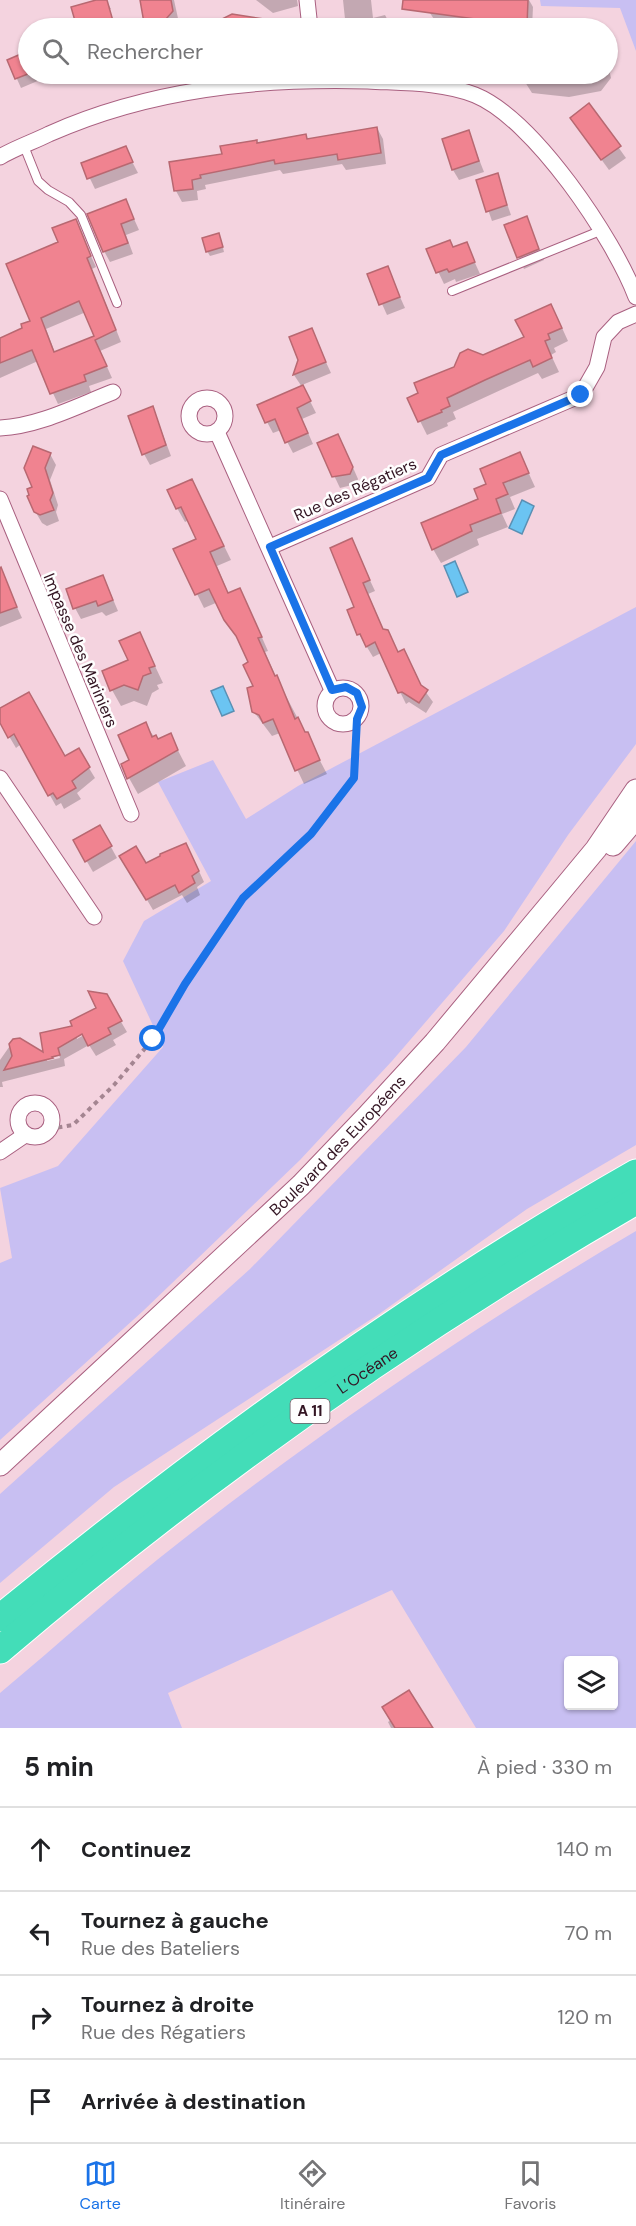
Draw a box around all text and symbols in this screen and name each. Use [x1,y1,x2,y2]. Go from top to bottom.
search box [18,18,618,84]
icon: search [39,35,72,68]
text: Rechercher [87,37,203,66]
route end [567,381,593,407]
street label: Rue des Régatiers [291,453,420,526]
street label: Impasse des Mariniers [39,570,123,730]
route start [139,1025,165,1051]
street label: Boulevard des Européens [265,1071,410,1220]
street label: L’Océane [333,1342,402,1399]
road number: A 11 [290,1399,330,1423]
map controls [564,1656,618,1710]
button: layers [564,1656,618,1710]
text: 5 min [24,1750,94,1784]
text: À pied · 330 m [477,1754,612,1780]
icon: ahead [24,1833,57,1866]
text: Continuez [81,1835,191,1864]
text: 140 m [557,1836,612,1862]
text: Tournez à gauche [81,1906,269,1935]
icon: left [24,1917,57,1950]
text: 70 m [565,1920,612,1946]
text: Rue des Bateliers [81,1935,240,1961]
text: Tournez à droite [81,1990,254,2019]
icon: right [24,2001,57,2034]
text: 120 m [558,2004,612,2030]
text: Rue des Régatiers [81,2019,246,2045]
icon: arrive [24,2085,57,2118]
text: Arrivée à destination [81,2087,306,2116]
tab: Carte [80,2157,121,2214]
tab: Itinéraire [280,2157,345,2214]
tab: Favoris [505,2157,556,2214]

